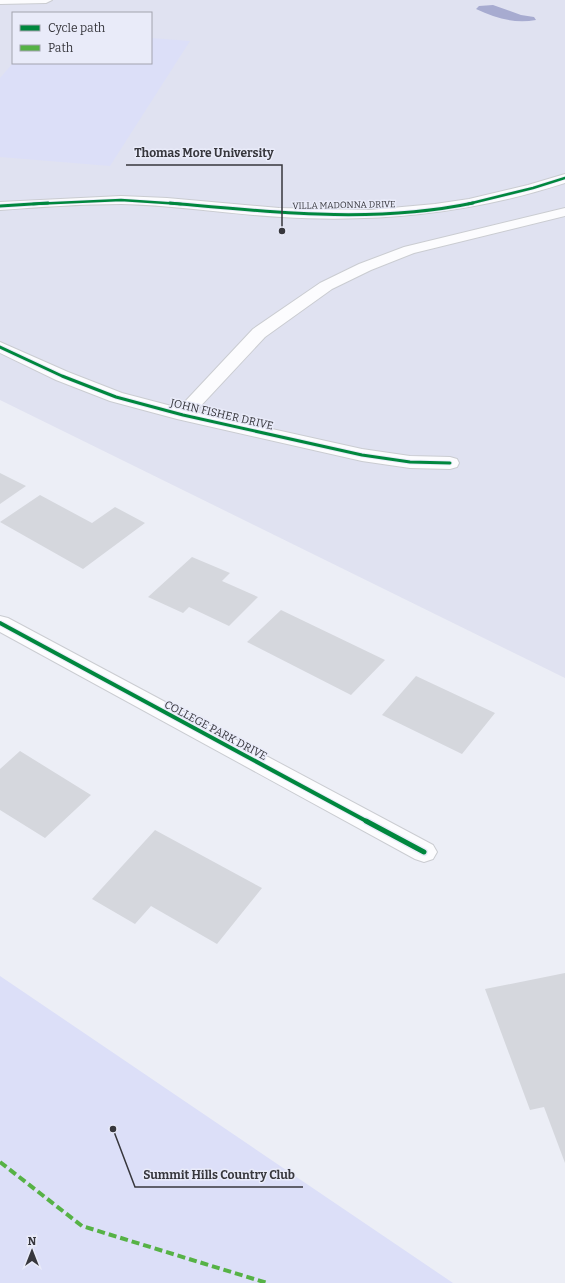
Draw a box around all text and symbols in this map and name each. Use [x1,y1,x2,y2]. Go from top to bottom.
legend [12,12,152,64]
text: Cycle path [48,21,106,35]
text: Path [48,41,74,55]
callout: Thomas More University [126,141,282,165]
text: Thomas More University [134,146,274,160]
street label: VILLA MADONNA DRIVE [292,199,396,211]
street label: JOHN FISHER DRIVE [168,396,275,433]
street label: COLLEGE PARK DRIVE [162,698,269,763]
callout: Summit Hills Country Club [135,1163,303,1187]
text: Summit Hills Country Club [143,1168,295,1182]
north arrow [12,1231,52,1271]
text: N [28,1235,37,1248]

